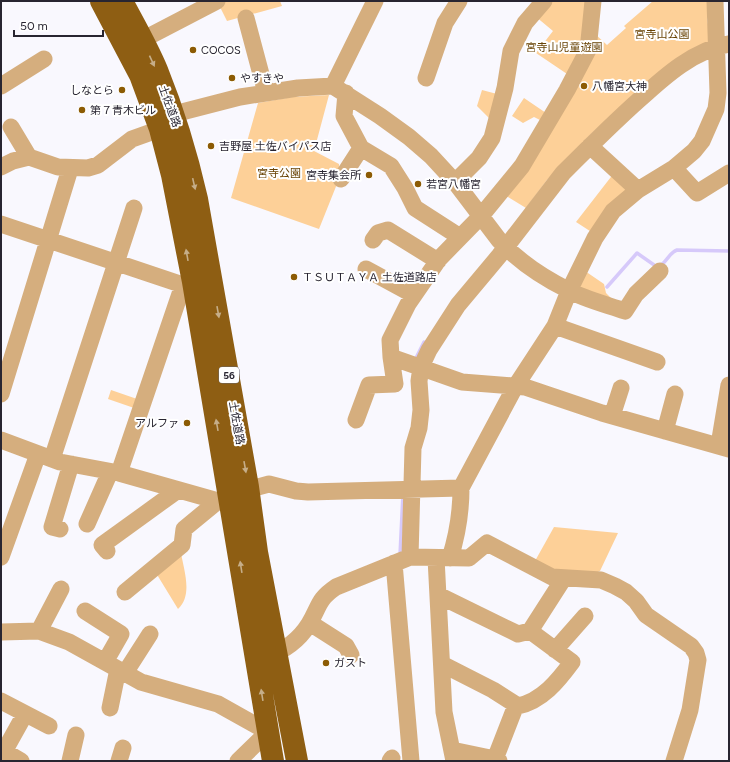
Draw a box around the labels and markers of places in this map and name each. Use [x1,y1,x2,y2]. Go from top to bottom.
place label: COCOS [201,44,241,57]
marker: COCOS [188,45,198,55]
place label: やすきや [240,72,284,85]
marker: やすきや [227,73,237,83]
place label: 八幡宮大神 [592,80,647,93]
marker: 八幡宮大神 [579,81,589,91]
place label: しなとら [70,84,114,97]
marker: しなとら [117,85,127,95]
place label: 第７青木ビル [90,104,156,117]
marker: 第７青木ビル [77,105,87,115]
place label: 吉野屋 土佐バイパス店 [219,140,332,153]
marker: 吉野屋 土佐バイパス店 [206,141,216,151]
place label: 宮寺集会所 [306,169,362,182]
marker: 宮寺集会所 [364,170,374,180]
place label: 若宮八幡宮 [426,178,481,191]
marker: 若宮八幡宮 [413,179,423,189]
place label: ＴＳＵＴＡＹＡ 土佐道路店 [302,271,437,284]
marker: ＴＳＵＴＡＹＡ 土佐道路店 [289,272,299,282]
place label: アルファ [135,417,179,430]
marker: アルファ [182,418,192,428]
place label: ガスト [334,657,367,670]
marker: ガスト [321,658,331,668]

